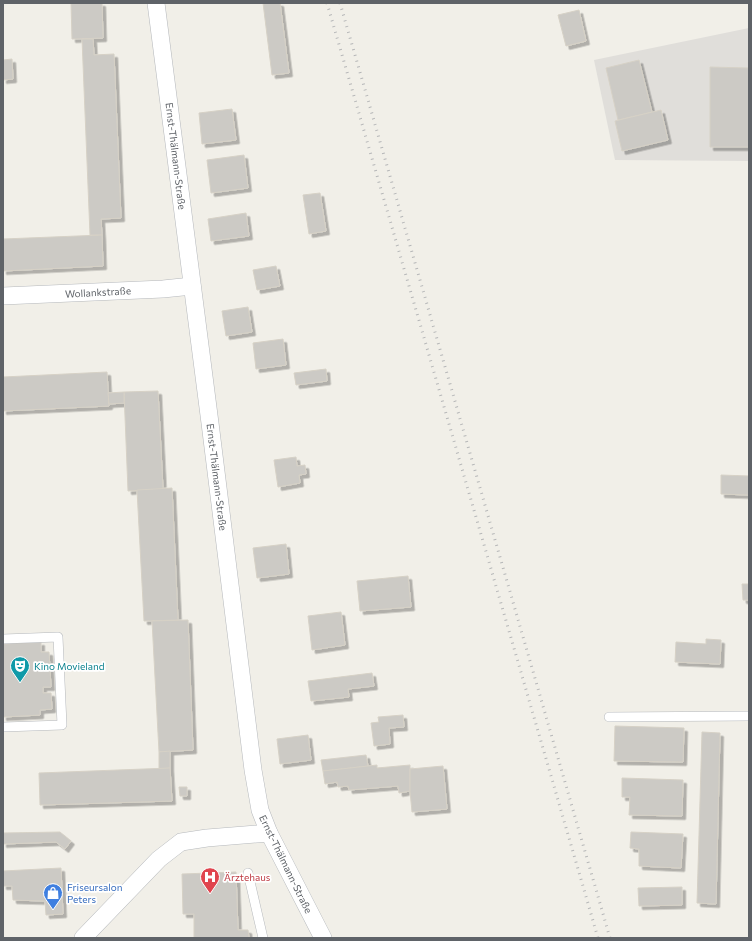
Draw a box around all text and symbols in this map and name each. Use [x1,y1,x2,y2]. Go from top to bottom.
street label: Ernst-Thälmann-Straße [163,102,189,210]
street label: Wollankstraße [65,284,131,300]
street label: Ernst-Thälmann-Straße [204,423,230,531]
theatre icon: Kino Movieland [9,655,31,683]
place label: Kino Movieland [34,660,105,672]
street label: Ernst-Thälmann-Straße [257,813,315,915]
hospital icon: Ärztehaus [199,866,221,894]
place label: Ärztehaus [224,871,271,883]
place label: Friseursalon Peters [67,881,122,905]
shop icon: Friseursalon Peters [42,882,64,910]

